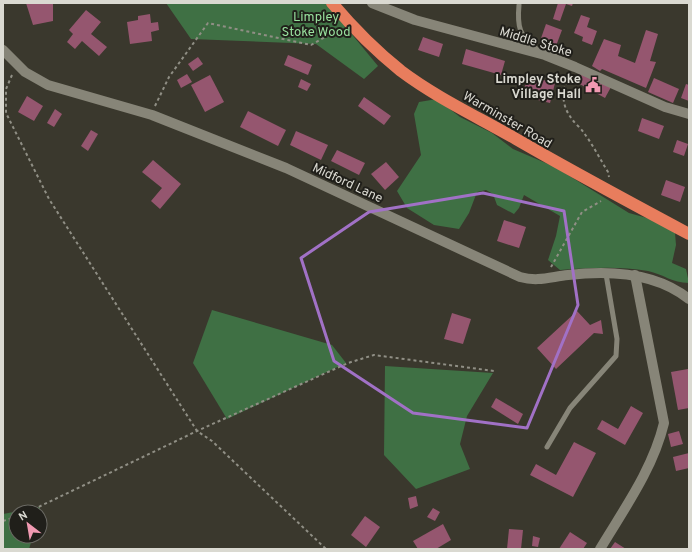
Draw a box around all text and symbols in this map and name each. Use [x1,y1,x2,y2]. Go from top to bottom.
park label: Limpley Stoke Wood [282,10,350,41]
street label: Middle Stoke [497,24,574,62]
place label: Limpley Stoke Village Hall [495,72,581,103]
public building icon: Limpley Stoke Village Hall [584,76,602,94]
street label: Warminster Road [460,89,554,153]
street label: Midford Lane [309,160,385,207]
north arrow [8,504,48,544]
text: N [16,508,30,524]

